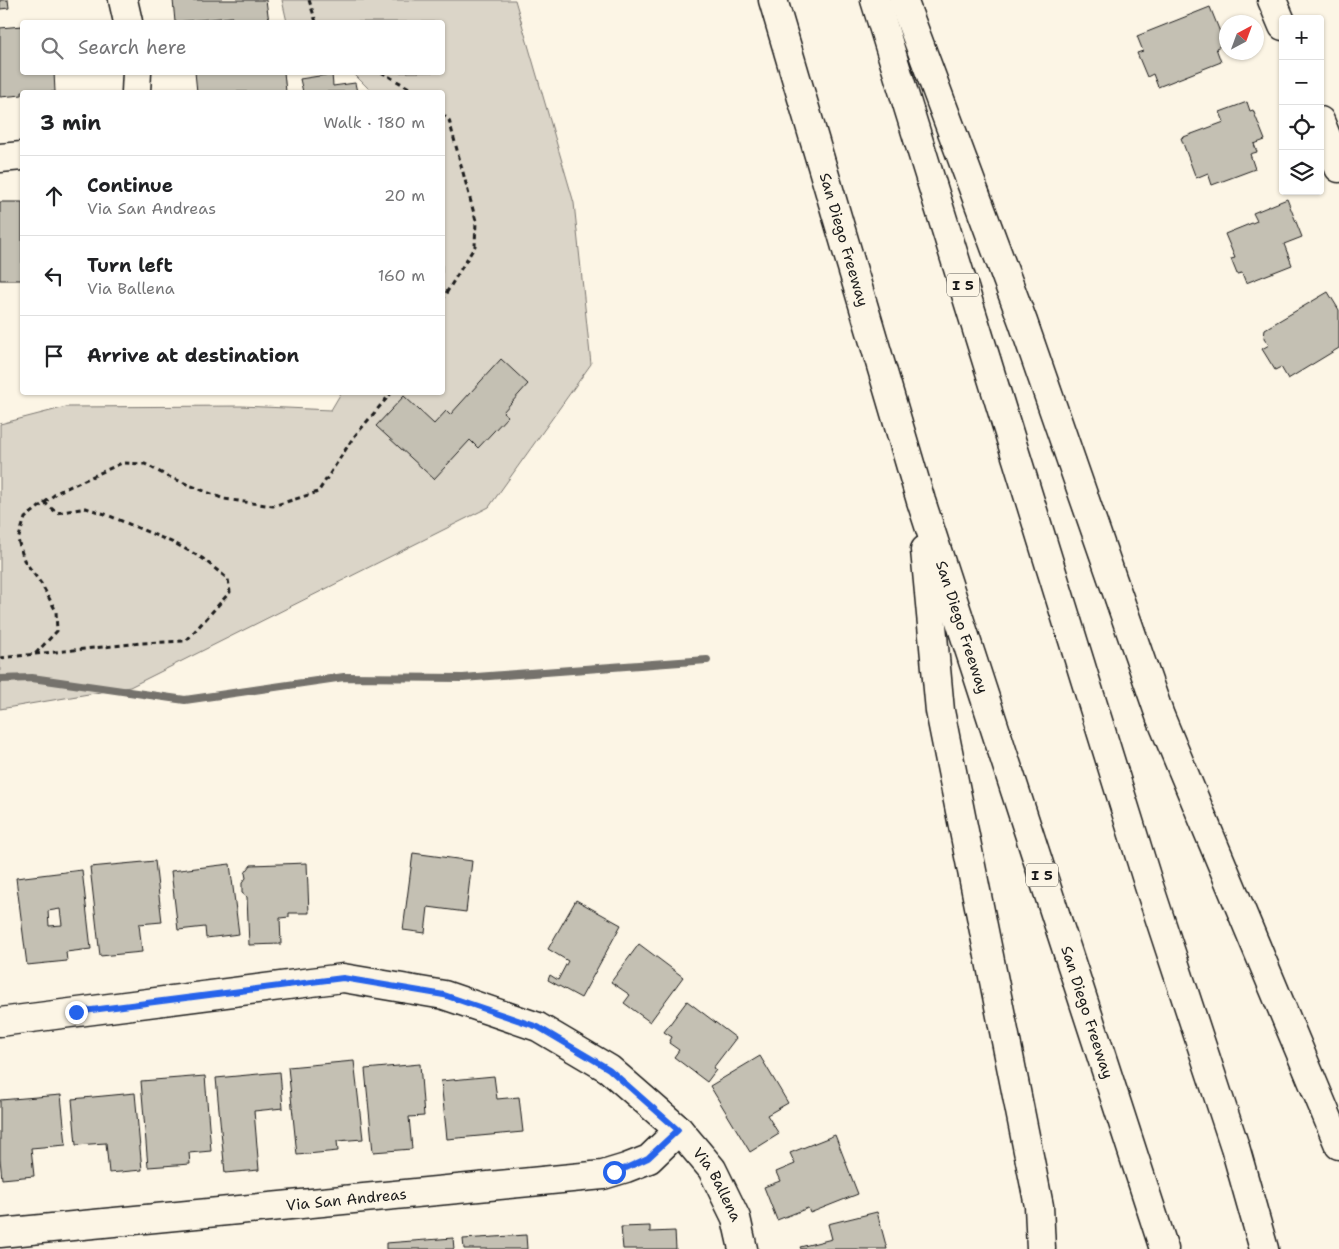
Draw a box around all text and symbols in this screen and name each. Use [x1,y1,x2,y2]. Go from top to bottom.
north arrow [1219,15,1264,60]
map controls [1279,15,1324,195]
button: + [1279,15,1324,60]
search box [20,20,445,75]
icon: search [38,34,66,62]
text: Search here [78,35,187,60]
button: − [1279,60,1324,105]
button: locate [1279,105,1324,150]
text: 3 min [40,109,101,137]
text: Walk · 180 m [323,112,425,133]
button: layers [1279,150,1324,195]
street label: San Diego Freeway [815,170,873,309]
text: Continue [87,173,173,198]
icon: ahead [40,182,68,210]
text: 20 m [384,185,425,206]
text: Via San Andreas [87,198,216,219]
text: Turn left [87,253,173,278]
icon: left [40,262,68,290]
text: 160 m [378,265,425,286]
road number: I 5 [947,274,979,296]
text: Via Ballena [87,278,175,299]
icon: arrive [40,342,68,370]
text: Arrive at destination [87,343,299,368]
street label: San Diego Freeway [931,558,993,696]
road number: I 5 [1026,864,1058,886]
street label: San Diego Freeway [1056,943,1118,1081]
route end [65,1001,88,1024]
street label: Via Ballena [688,1143,746,1225]
route start [603,1161,626,1184]
street label: Via San Andreas [285,1184,408,1215]

